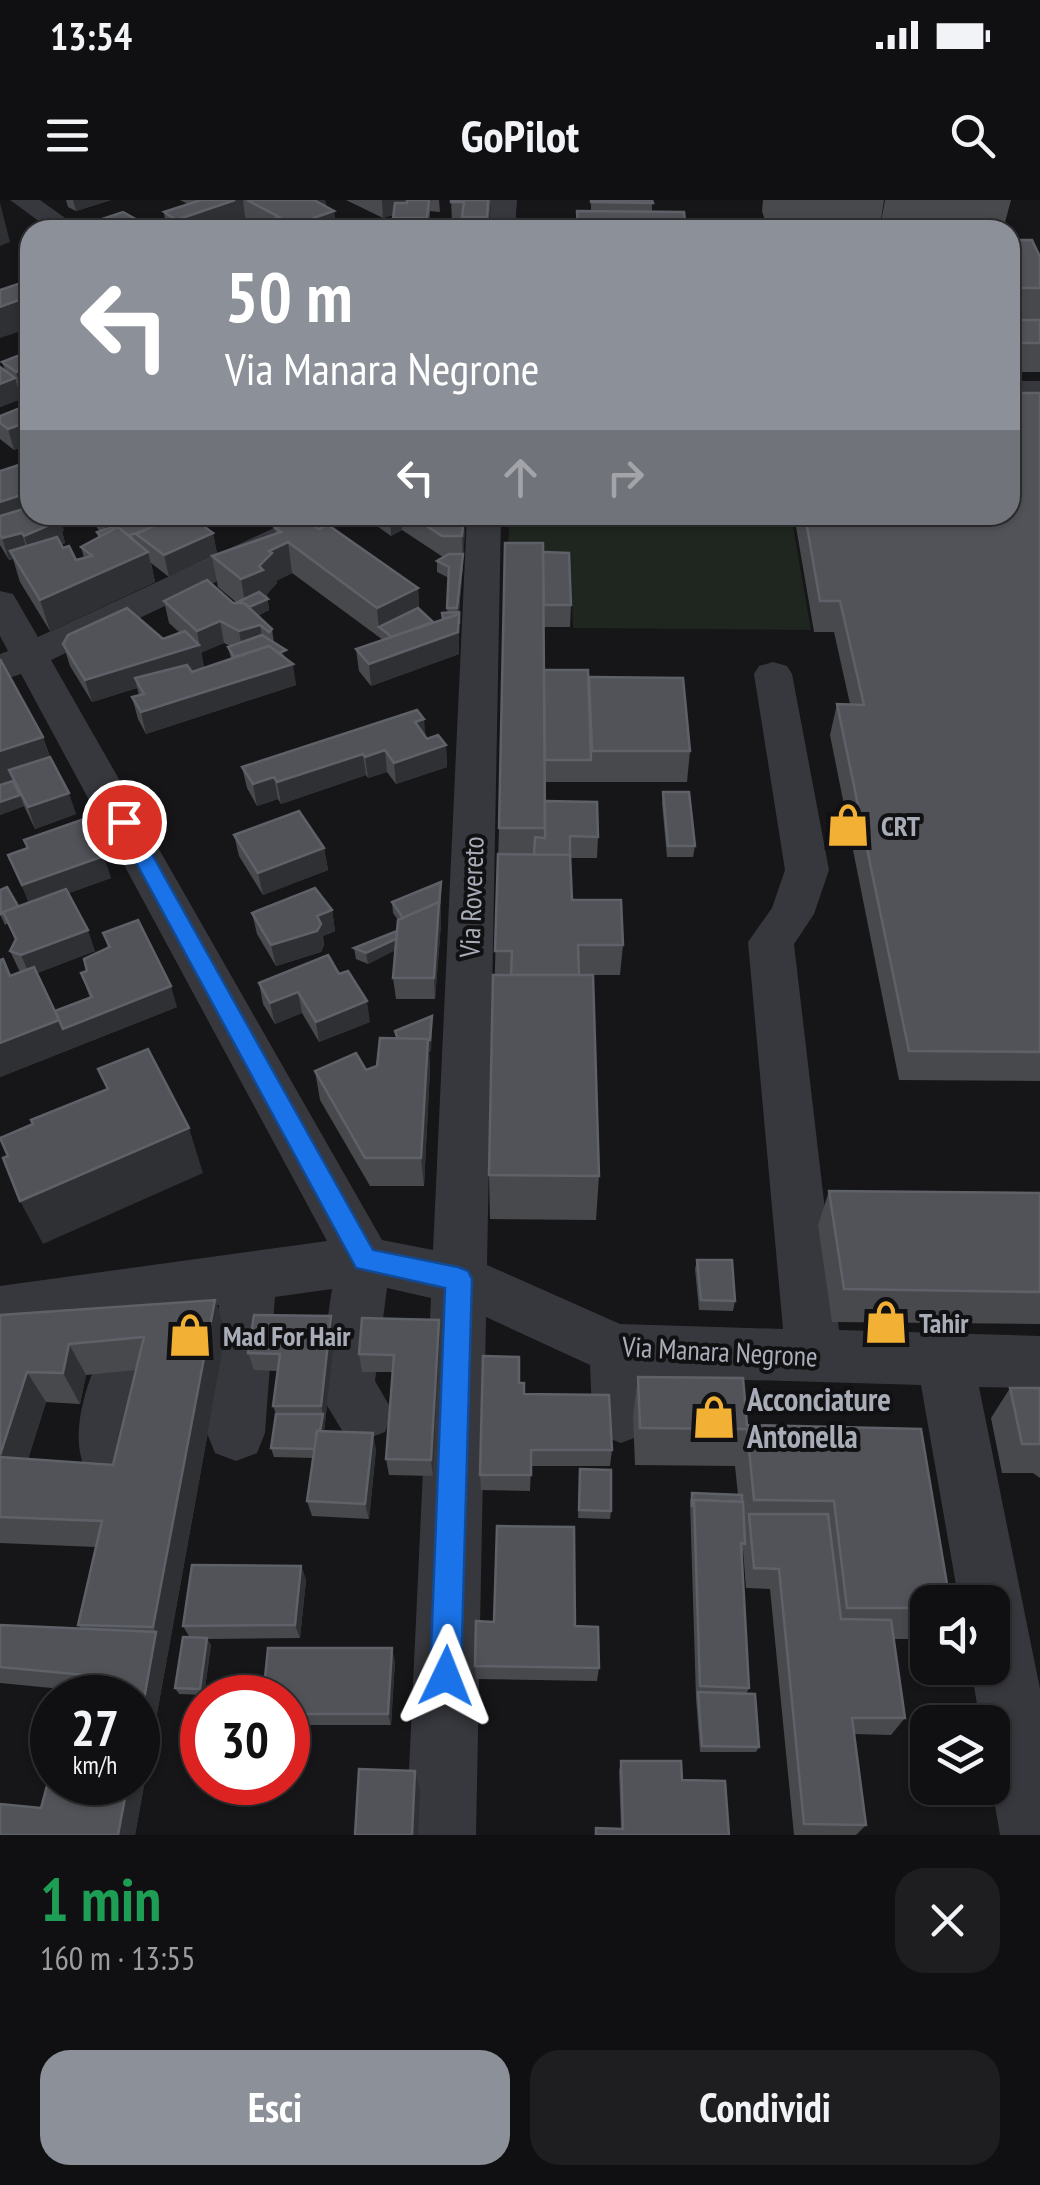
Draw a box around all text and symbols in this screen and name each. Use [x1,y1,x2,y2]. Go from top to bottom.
text: 13:54 [50,11,132,60]
text: GoPilot [461,106,579,164]
icon: menu [40,108,95,163]
icon: search [945,108,1000,163]
text: 50 m [225,251,353,341]
icon: left [60,260,190,390]
text: Via Manara Negrone [225,339,539,397]
icon: left [388,450,443,505]
icon: ahead [493,450,548,505]
icon: right [598,450,653,505]
pin [82,780,167,865]
icon: arrive [97,795,152,850]
shop icon: CRT [824,801,872,849]
place label: CRT [881,807,921,844]
street label: Via Rovereto [450,836,492,959]
shop icon: Tahir [862,1298,910,1346]
place label: Tahir [919,1304,969,1341]
shop icon: Mad For Hair [166,1311,214,1359]
place label: Mad For Hair [223,1317,351,1354]
street label: Via Manara Negrone [620,1327,819,1375]
place label: Acconciature Antonella [746,1378,891,1457]
shop icon: Acconciature Antonella [690,1393,738,1441]
map controls [910,1585,1010,1805]
button: sound [910,1585,1010,1685]
position arrow [394,1624,498,1728]
speed limit sign: 30 [180,1675,310,1805]
text: 27 [71,1695,119,1760]
button: layers [910,1705,1010,1805]
text: km/h [73,1749,117,1781]
text: 1 min [40,1860,161,1938]
button: close [895,1868,1000,1973]
text: 160 m · 13:55 [40,1937,195,1979]
button: Esci [40,2050,510,2165]
button: Condividi [530,2050,1000,2165]

